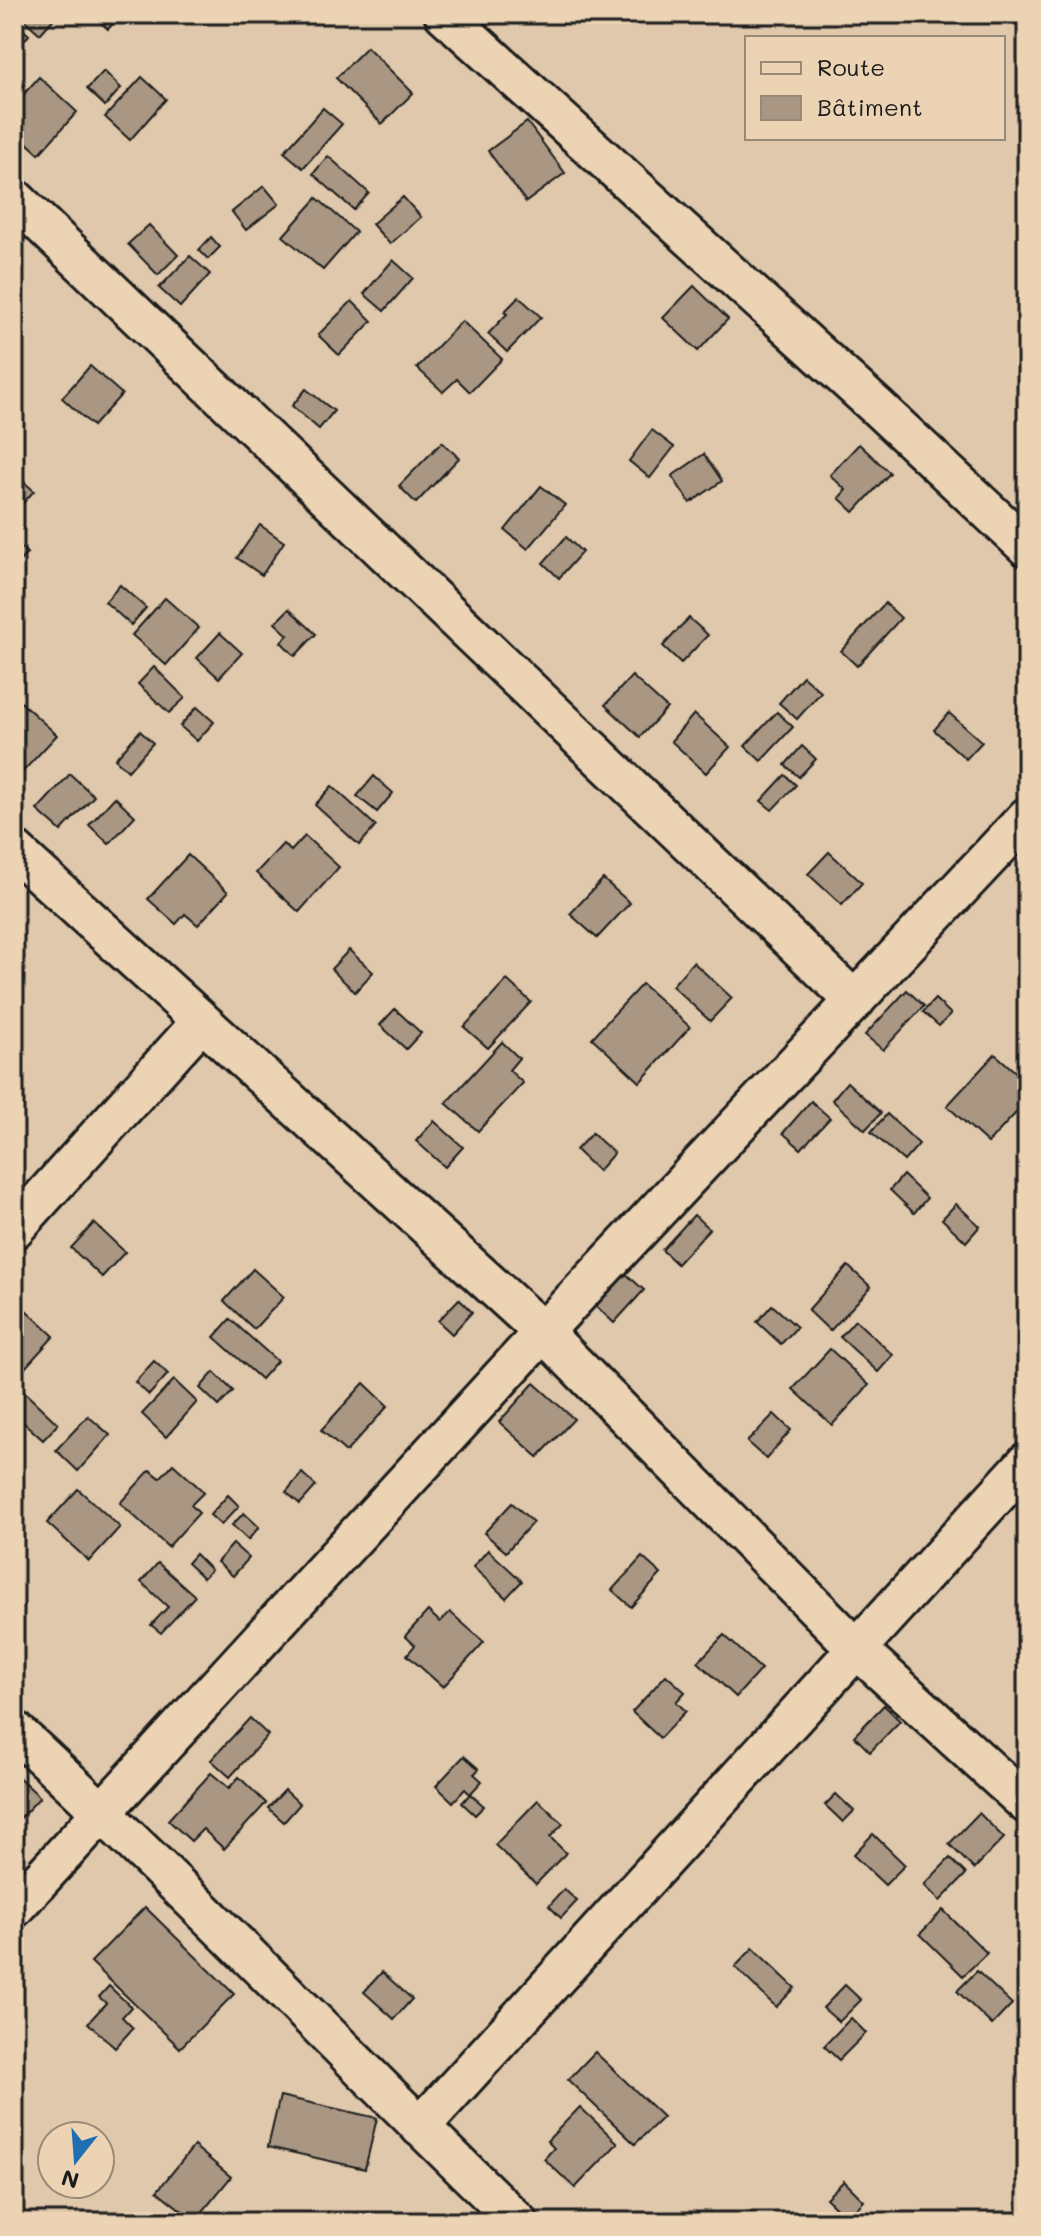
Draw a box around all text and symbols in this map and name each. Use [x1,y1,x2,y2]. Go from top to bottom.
legend [745,36,1005,140]
text: Route [817,51,885,82]
text: Bâtiment [817,91,923,122]
north arrow [36,2120,116,2200]
text: N [58,2163,82,2196]

